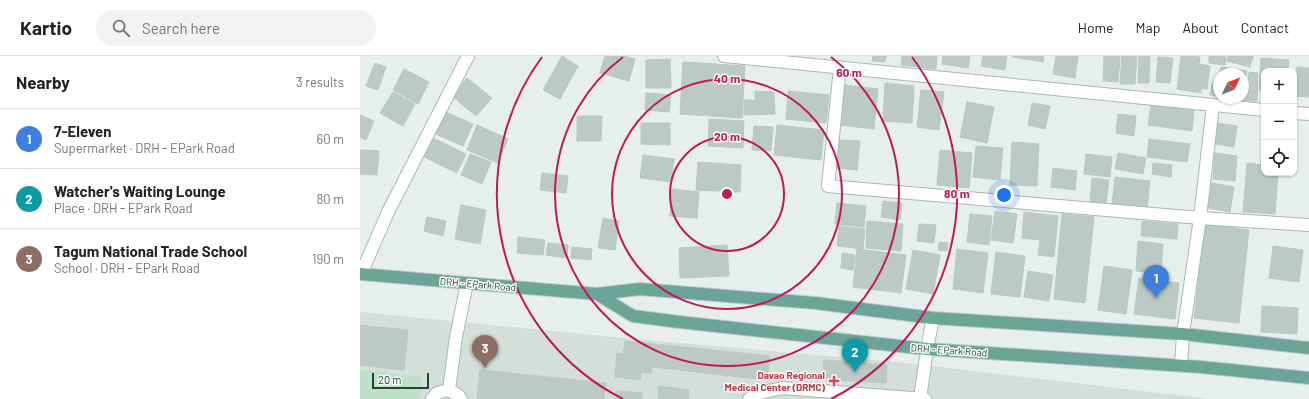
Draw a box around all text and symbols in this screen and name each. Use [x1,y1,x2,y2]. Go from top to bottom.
search box [96,10,376,46]
text: Kartio [20,16,72,39]
icon: search [110,17,132,39]
text: Search here [142,19,220,37]
text: Home [1078,19,1114,36]
text: Map [1136,19,1160,36]
text: About [1182,19,1219,36]
text: Contact [1241,19,1289,36]
text: 60 m [836,65,862,79]
north arrow [1213,68,1249,104]
map controls [1261,68,1297,176]
button: + [1261,68,1297,104]
text: 40 m [714,71,740,85]
text: Nearby [16,72,70,92]
text: 3 results [296,74,344,90]
button: − [1261,104,1297,140]
text: 7-Eleven [54,122,111,140]
text: 20 m [714,129,740,143]
text: 1 [27,131,31,147]
text: 60 m [317,131,344,147]
text: Supermarket · DRH - EPark Road [54,140,235,156]
button: locate [1261,140,1297,176]
text: Watcher's Waiting Lounge [54,182,226,200]
your location [994,185,1014,205]
text: 80 m [944,186,970,200]
centre of rings [720,187,734,201]
text: 2 [25,191,33,207]
text: 80 m [317,191,344,207]
text: Place · DRH - EPark Road [54,200,192,216]
text: Tagum National Trade School [54,242,247,260]
text: 3 [25,251,33,267]
text: 190 m [312,251,344,267]
text: School · DRH - EPark Road [54,260,200,276]
pin: 1 [1143,265,1169,298]
street label: DRH - EPark Road [439,275,517,293]
pin: 3 [472,335,498,368]
pin: 2 [842,339,868,372]
street label: DRH - EPark Road [910,341,988,359]
place label: Davao Regional Medical Center (DRMC) [725,369,826,393]
scale bar [372,371,429,390]
text: 20 m [378,373,401,386]
marker: Davao Regional Medical Center (DRMC) [828,375,840,387]

